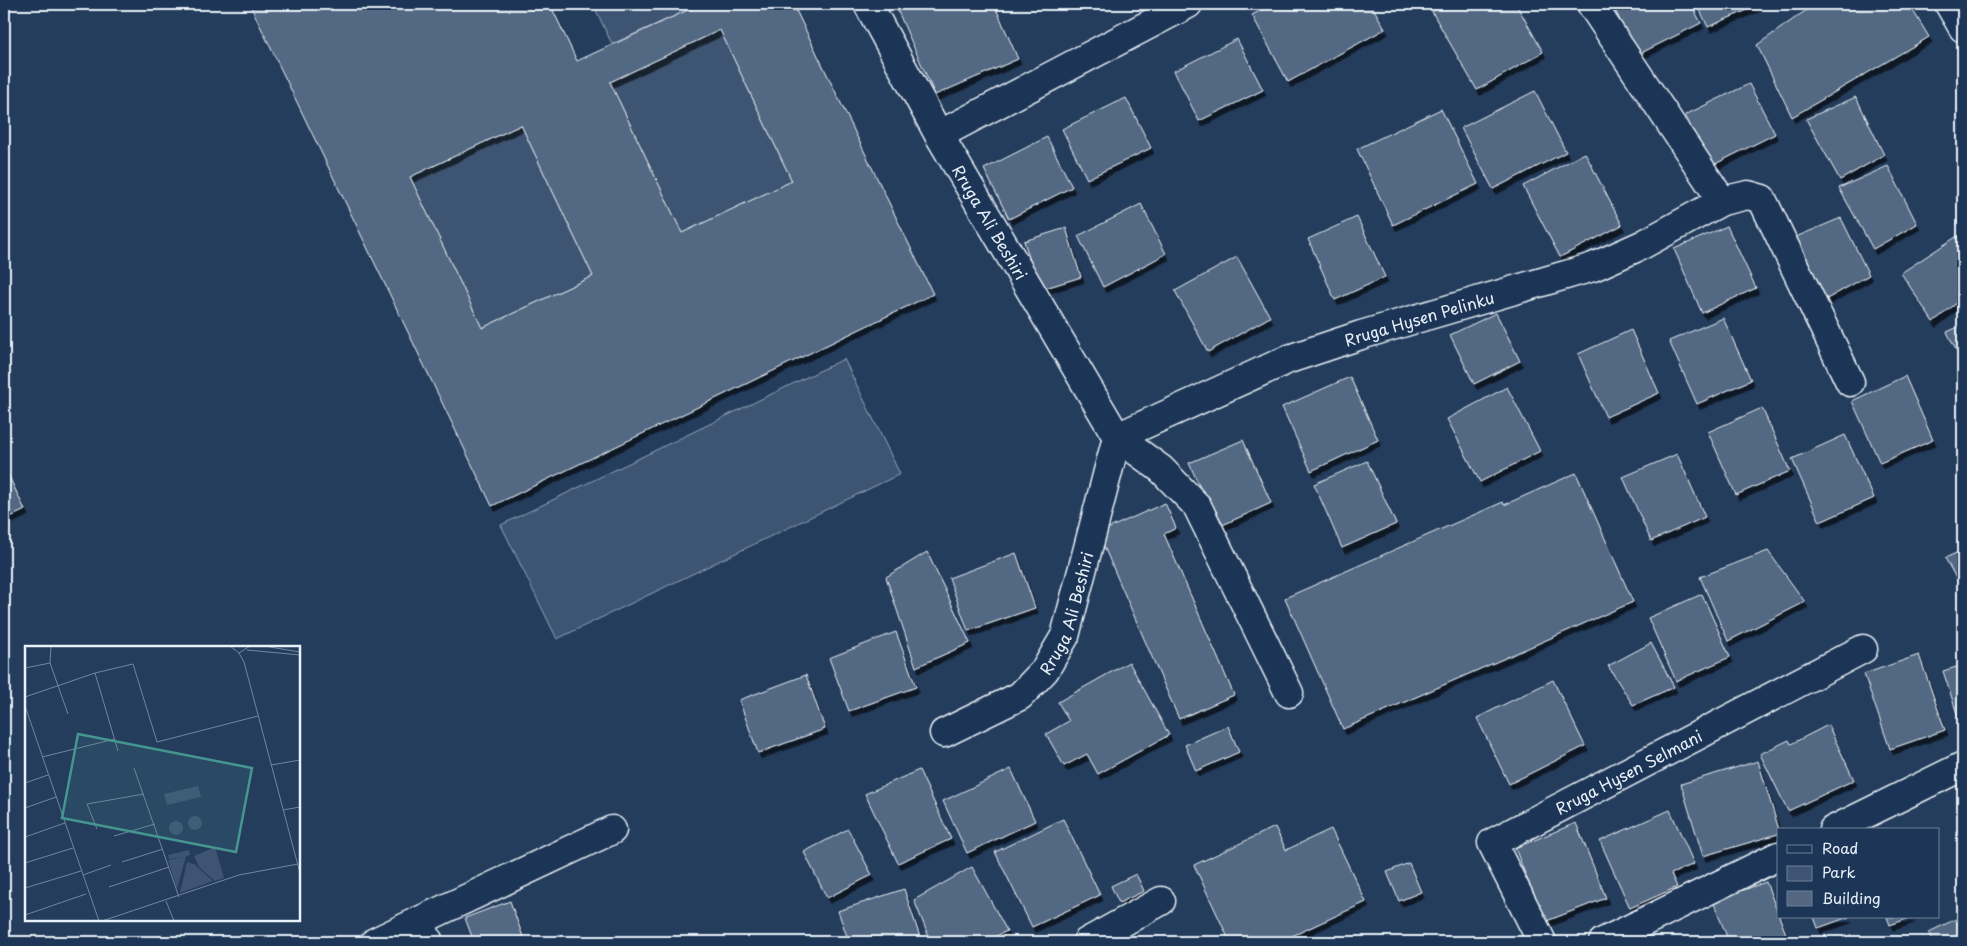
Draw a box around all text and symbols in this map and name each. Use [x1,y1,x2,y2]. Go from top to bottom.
street label: Rruga Ali Beshiri [947,160,1034,284]
street label: Rruga Hysen Pelinku [1341,285,1497,352]
street label: Rruga Ali Beshiri [1033,549,1099,679]
inset map [25,646,300,921]
street label: Rruga Hysen Selmani [1551,723,1706,820]
legend [1777,828,1940,918]
text: Road [1822,836,1858,859]
text: Park [1822,860,1856,883]
text: Building [1822,886,1881,909]

